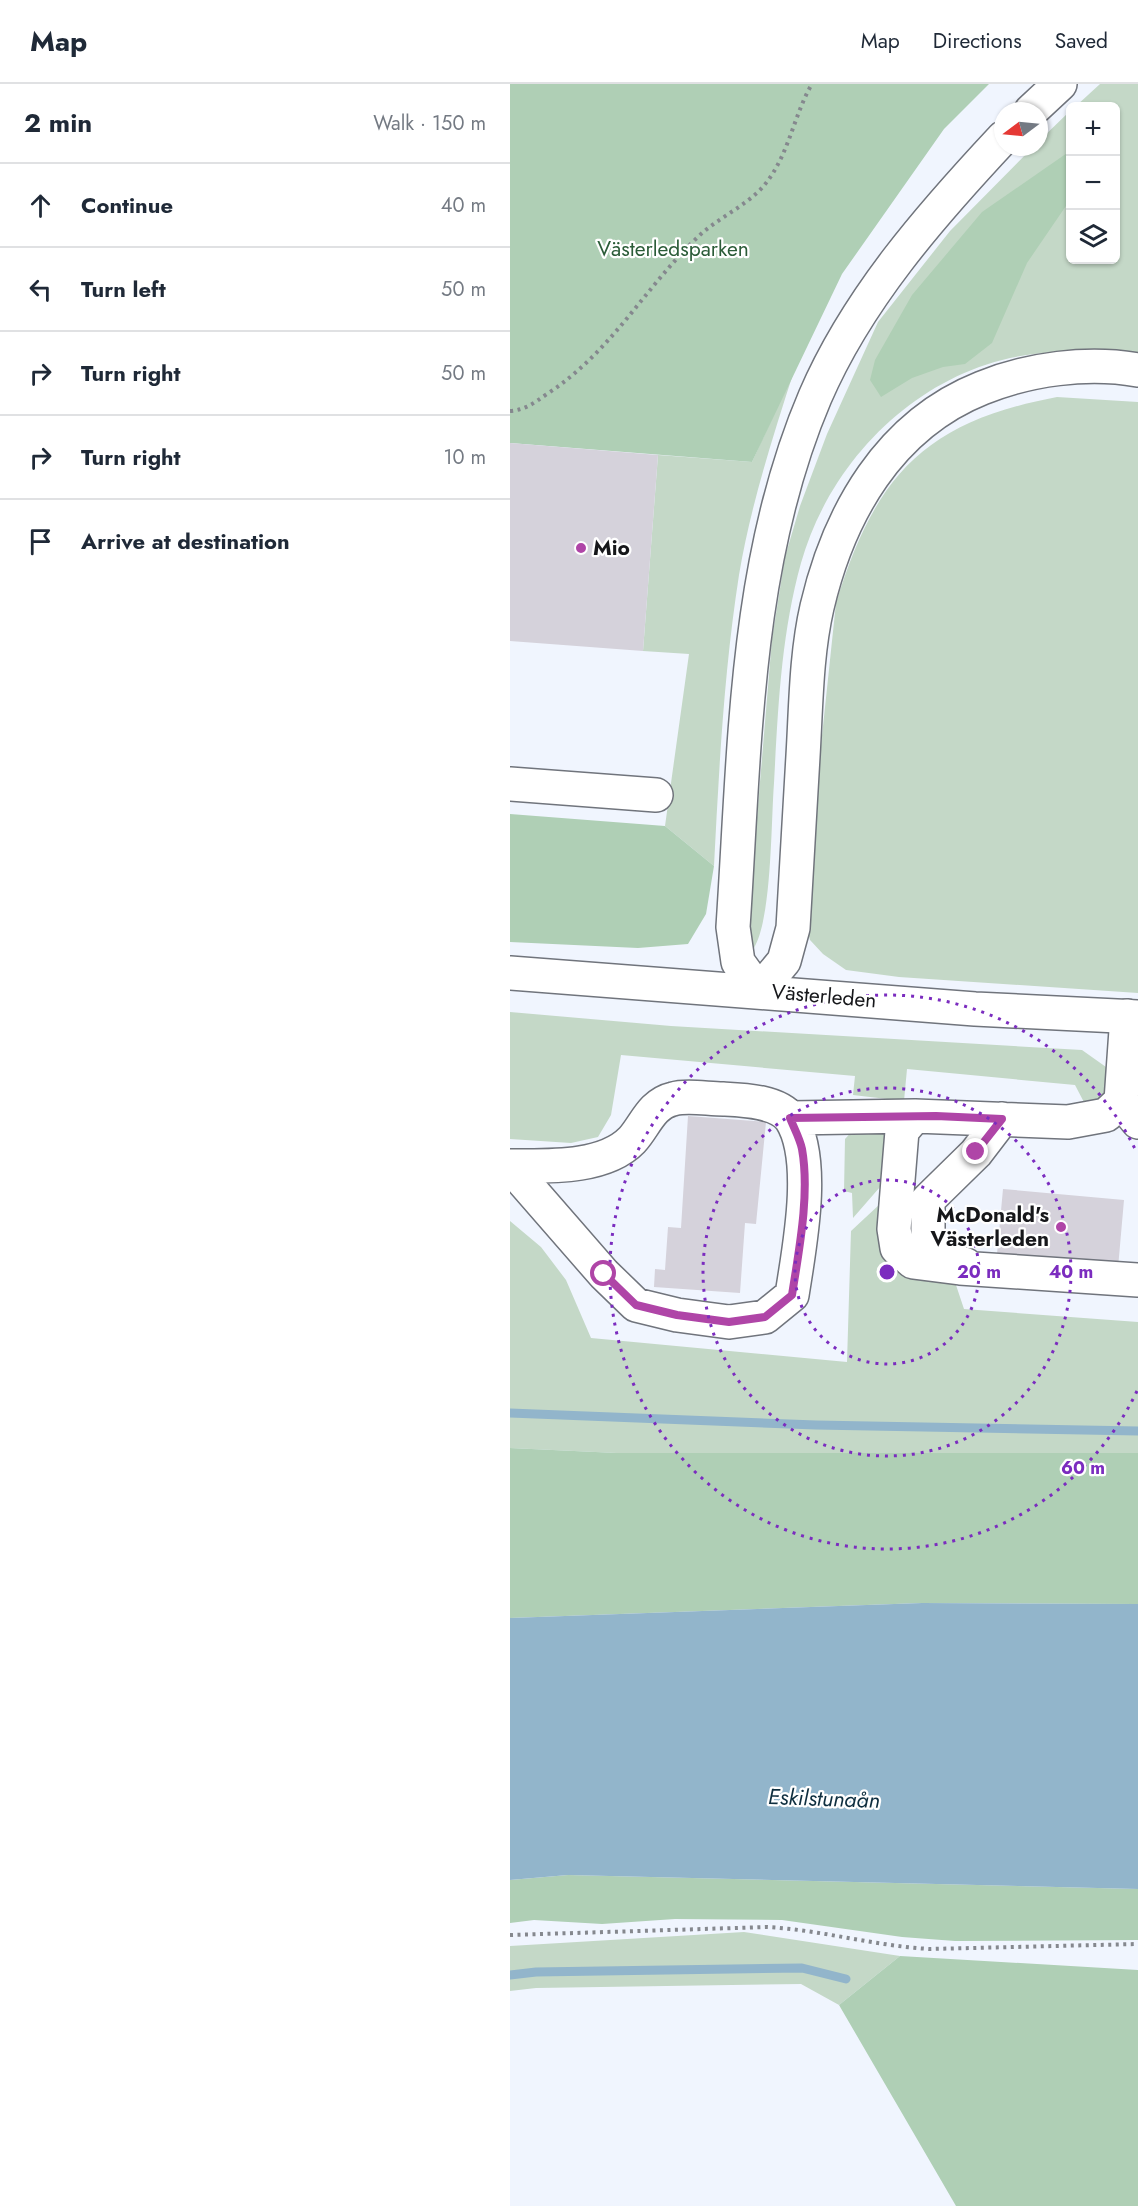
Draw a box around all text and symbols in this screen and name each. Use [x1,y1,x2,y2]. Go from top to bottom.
text: Map [30,21,87,62]
text: Map [861,26,900,56]
text: Directions [933,26,1022,56]
text: Saved [1055,26,1108,56]
north arrow [994,102,1048,156]
map controls [1066,102,1120,264]
button: + [1066,102,1120,156]
text: 2 min [24,104,92,142]
text: Walk · 150 m [373,109,486,138]
button: − [1066,156,1120,210]
icon: ahead [24,189,57,222]
text: Continue [81,189,173,221]
text: 40 m [441,191,486,220]
button: layers [1066,210,1120,264]
park label: Västerledsparken [597,234,749,264]
icon: left [24,273,57,306]
text: Turn left [81,273,166,305]
text: 50 m [441,275,486,304]
icon: right [24,357,57,390]
text: Turn right [81,357,181,389]
text: 50 m [441,359,486,388]
icon: right [24,441,57,474]
text: Turn right [81,441,181,473]
text: 10 m [443,443,486,472]
icon: arrive [24,525,57,558]
text: Arrive at destination [81,525,290,557]
place label: Mio [593,533,630,563]
marker: Mio [574,541,588,555]
street label: Västerleden [770,976,878,1016]
route end [962,1138,988,1164]
place label: McDonald's Västerleden [929,1200,1049,1254]
marker: McDonald's Västerleden [1054,1220,1068,1234]
text: 20 m [957,1259,1001,1285]
text: 40 m [1049,1259,1093,1285]
route start [590,1260,616,1286]
centre of rings [877,1262,897,1282]
text: 60 m [1061,1455,1105,1481]
water label: Eskilstunaån [768,1780,880,1816]

